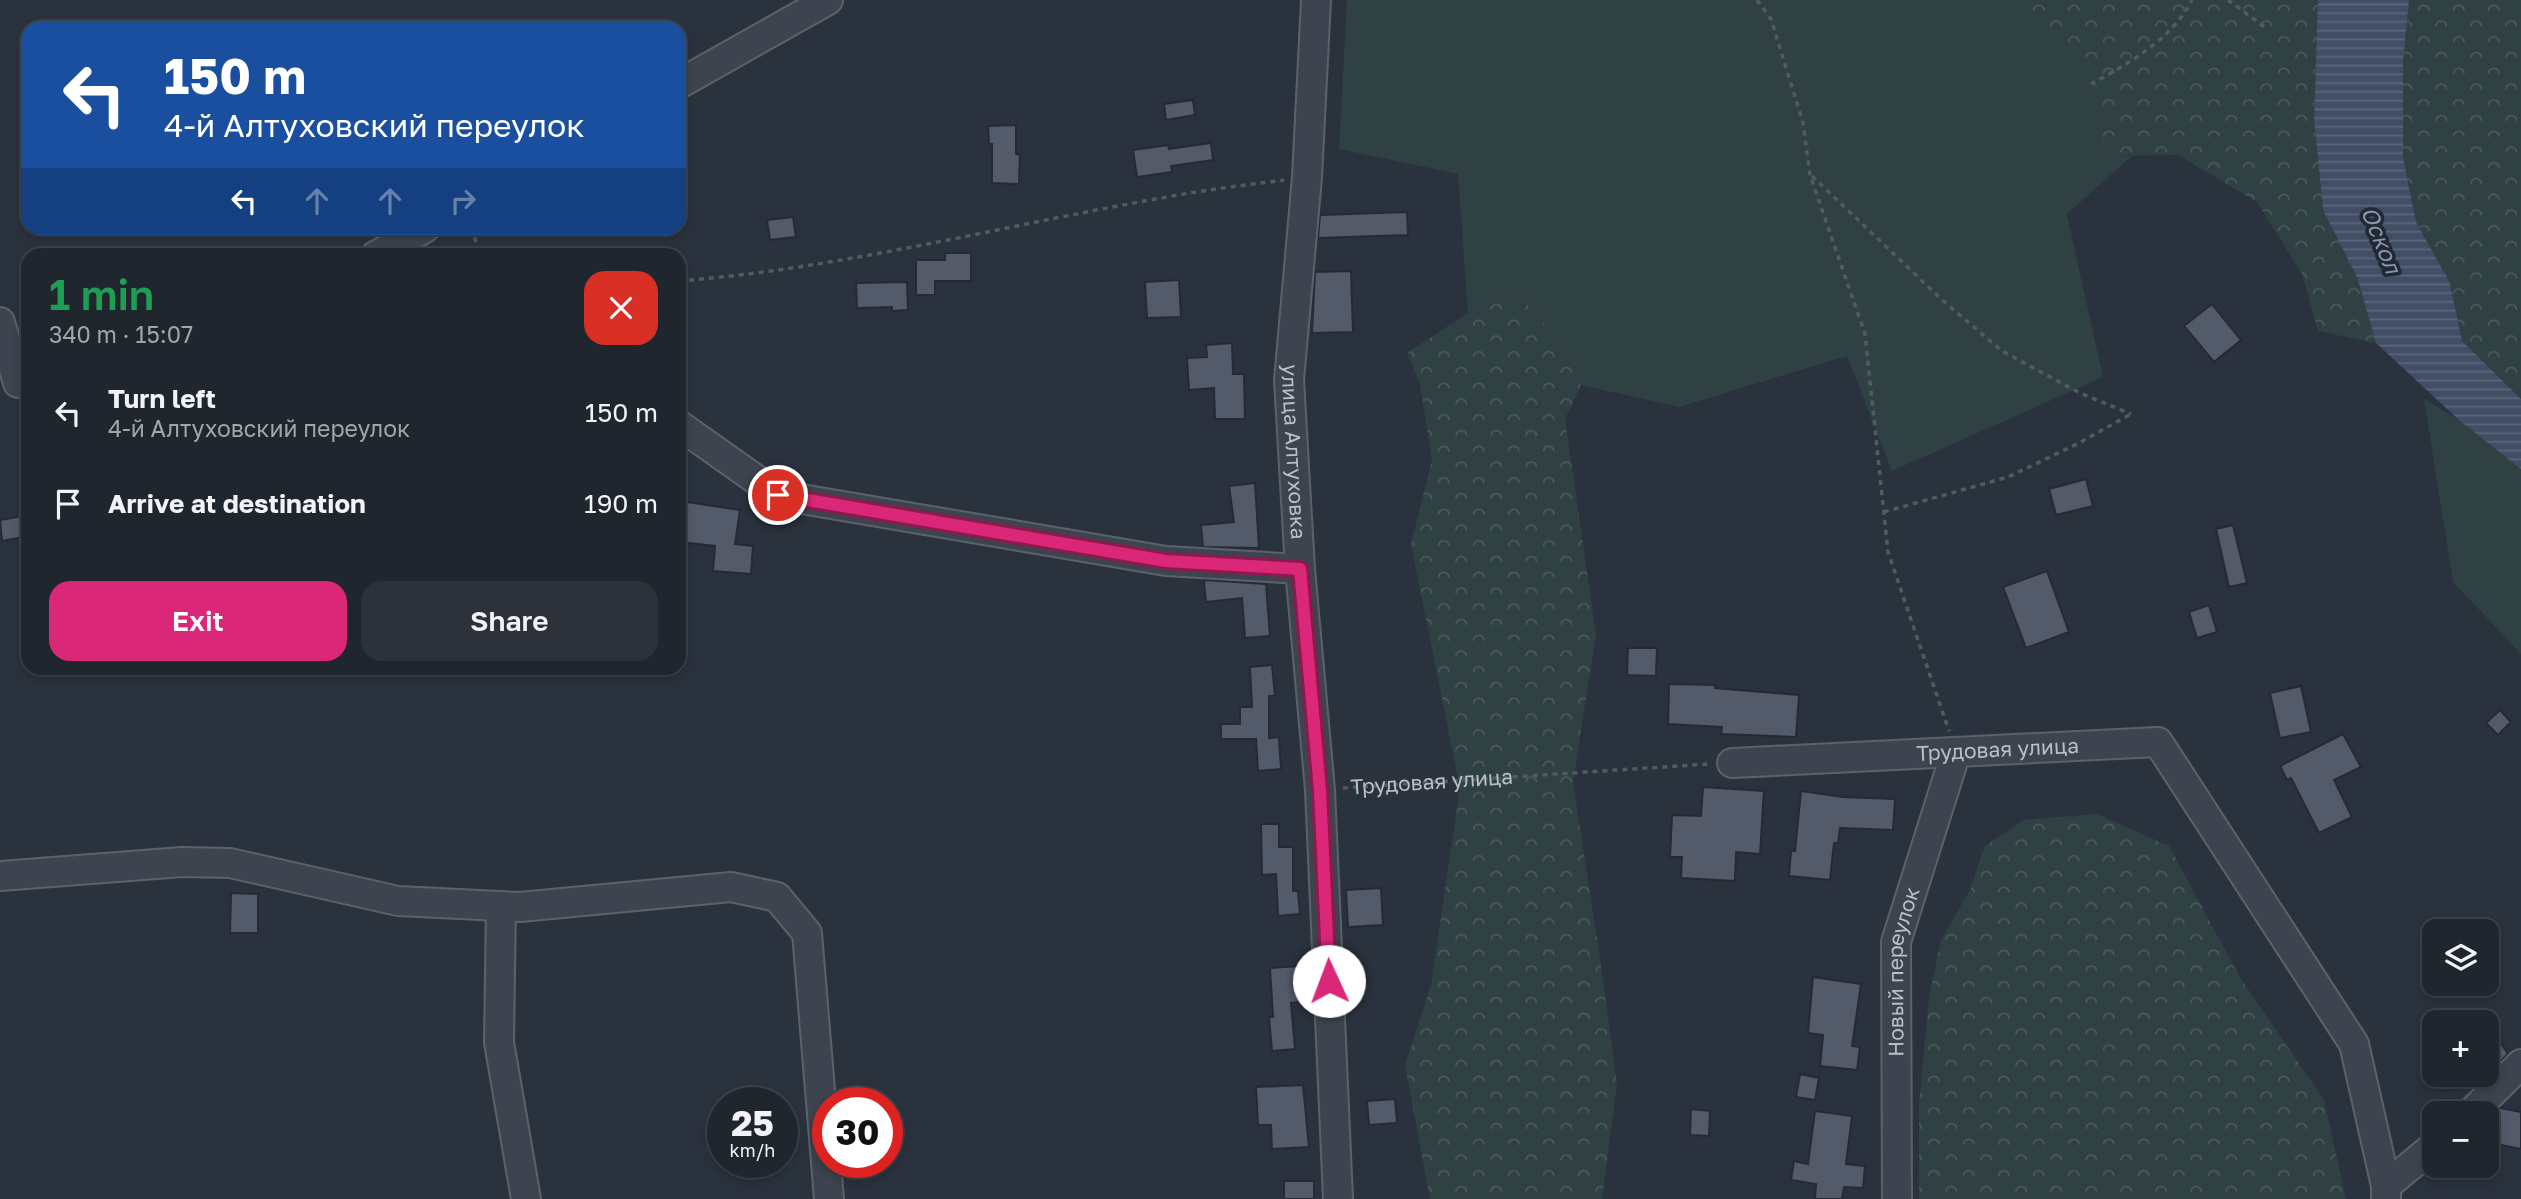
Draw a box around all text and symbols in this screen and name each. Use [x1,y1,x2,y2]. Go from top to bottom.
text: 150 m [164,46,306,105]
icon: left [49,49,140,140]
text: 4-й Алтуховский переулок [164,106,585,144]
icon: left [225,182,263,220]
icon: ahead [298,182,336,220]
icon: ahead [371,182,409,220]
icon: right [444,182,482,220]
water label: Оскол [2356,202,2408,278]
text: 1 min [49,269,154,319]
button: close [584,271,658,345]
text: 340 m · 15:07 [49,320,193,348]
street label: улица Алтуховка [1277,363,1312,540]
text: Turn left [108,383,216,414]
icon: left [49,394,87,432]
text: 150 m [585,397,658,428]
text: 4-й Алтуховский переулок [108,414,410,442]
pin [748,465,808,525]
icon: arrive [759,476,797,514]
icon: arrive [49,485,87,523]
text: Arrive at destination [108,488,366,519]
text: 190 m [584,488,658,519]
button: Exit [49,581,347,661]
button: Share [361,581,658,661]
street label: Трудовая улица [1916,732,2079,766]
street label: Трудовая улица [1350,763,1514,799]
street label: Новый переулок [1882,884,1925,1057]
map controls [2422,919,2499,1178]
button: layers [2422,919,2499,996]
position arrow [1292,944,1366,1018]
button: + [2422,1010,2499,1087]
speed limit sign: 30 [812,1087,903,1178]
button: − [2422,1101,2499,1178]
text: 25 [731,1102,774,1144]
text: km/h [730,1139,775,1161]

